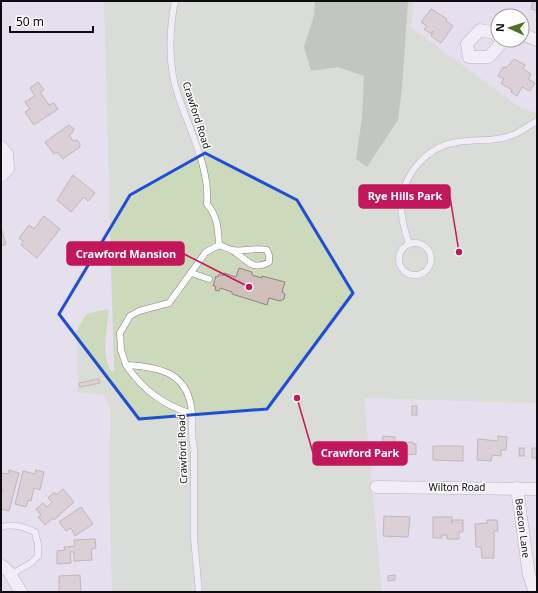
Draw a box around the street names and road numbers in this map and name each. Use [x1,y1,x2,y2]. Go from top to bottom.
street label: Crawford Road [180,80,214,150]
street label: Crawford Road [174,414,190,484]
street label: Wilton Road [429,480,485,494]
street label: Beacon Lane [512,497,534,559]

